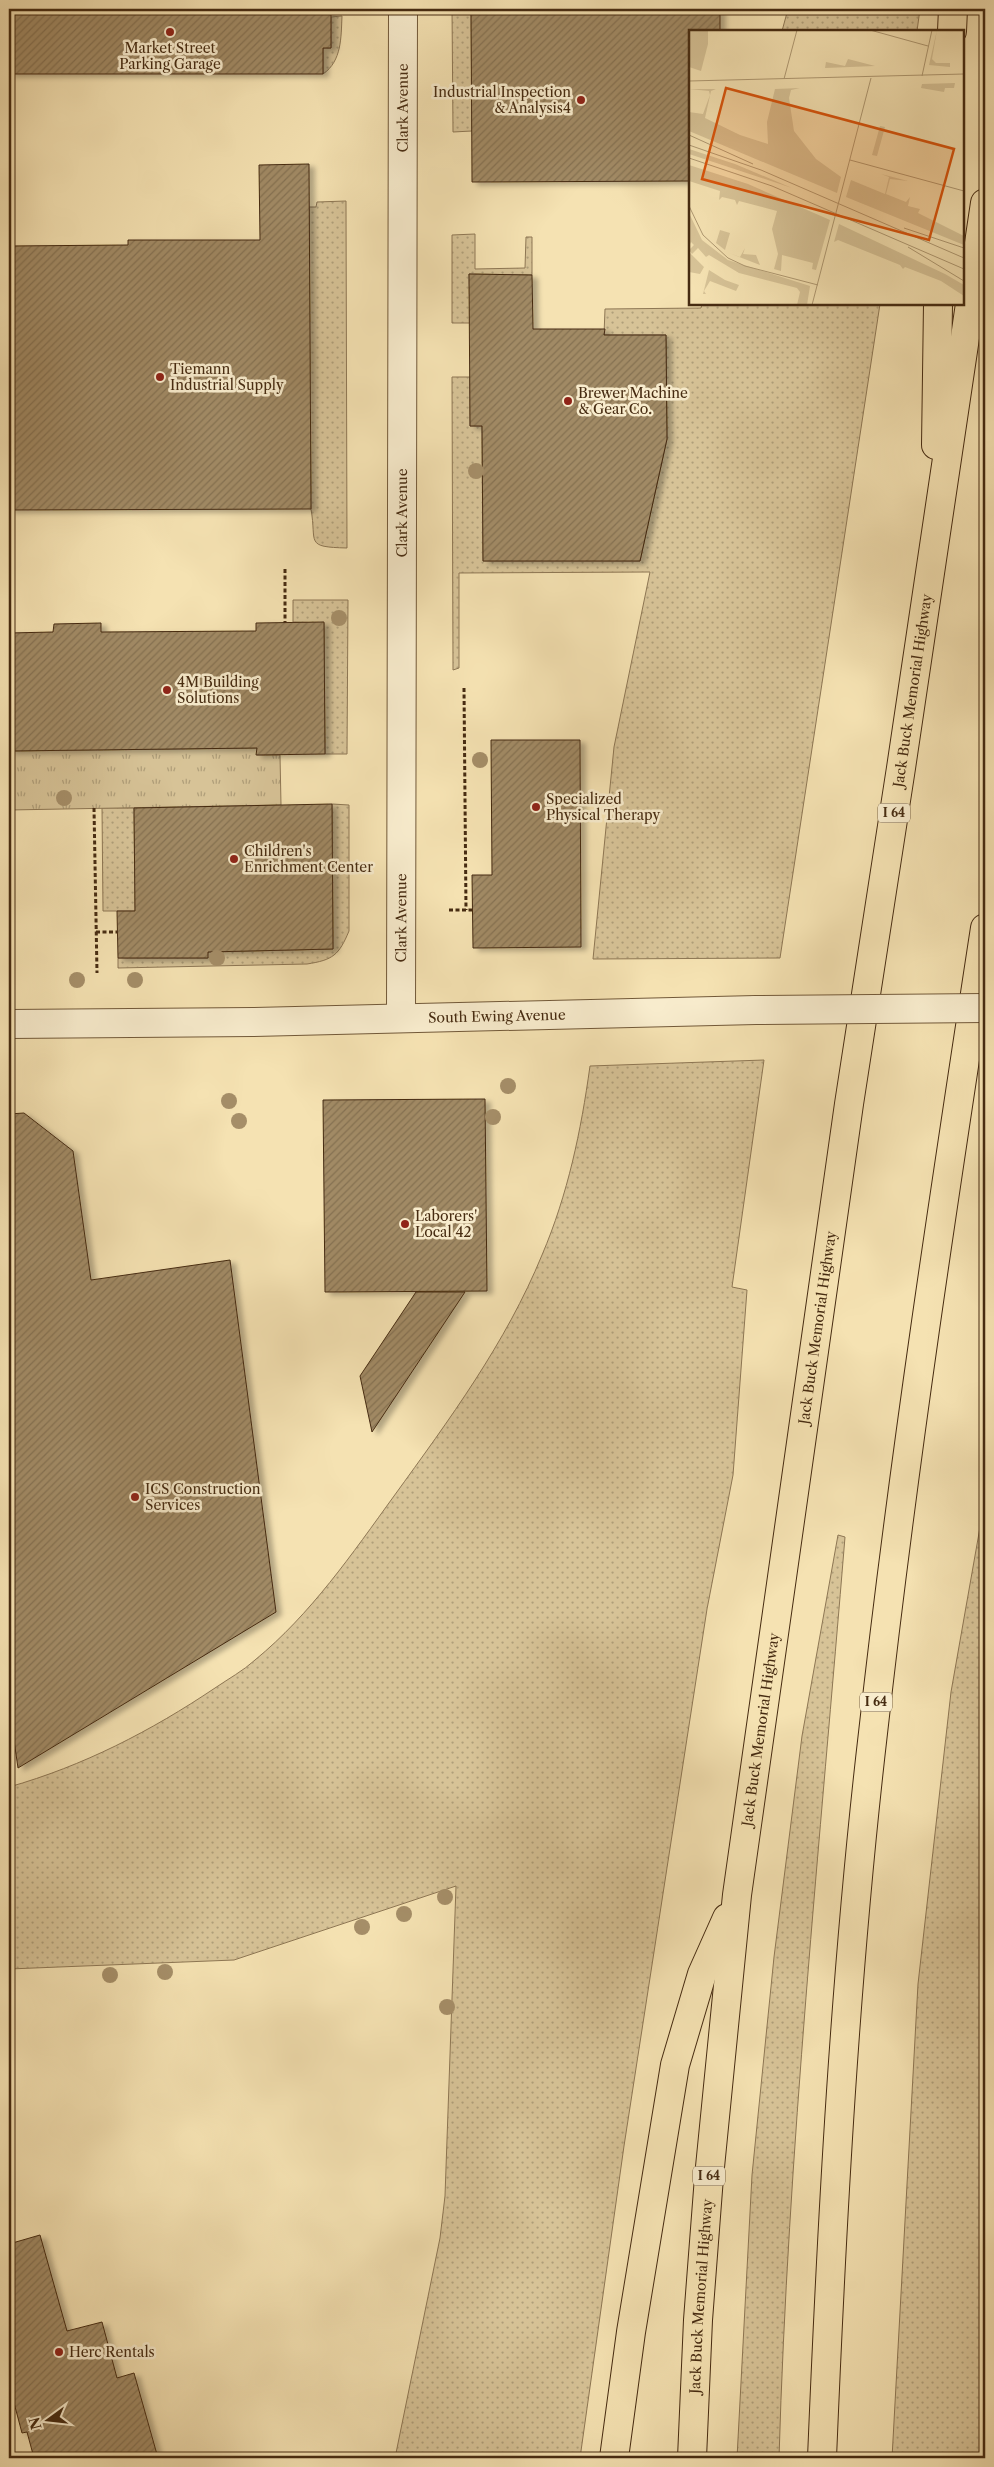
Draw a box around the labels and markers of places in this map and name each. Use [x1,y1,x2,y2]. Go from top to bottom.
marker: Market Street Parking Garage [164,26,176,38]
place label: Market Street Parking Garage [119,39,221,73]
place label: Industrial Inspection & Analysis4 [433,83,571,117]
marker: Industrial Inspection & Analysis4 [575,94,587,106]
place label: Tiemann Industrial Supply [170,360,284,394]
marker: Tiemann Industrial Supply [154,371,166,383]
place label: Brewer Machine & Gear Co. [578,384,688,418]
marker: Brewer Machine & Gear Co. [562,395,574,407]
place label: 4M Building Solutions [177,673,259,707]
marker: 4M Building Solutions [161,684,173,696]
place label: Specialized Physical Therapy [546,790,660,824]
marker: Specialized Physical Therapy [530,801,542,813]
place label: Children's Enrichment Center [244,842,373,876]
marker: Children's Enrichment Center [228,853,240,865]
place label: Laborers' Local 42 [415,1207,477,1241]
marker: Laborers' Local 42 [399,1218,411,1230]
place label: ICS Construction Services [145,1480,261,1514]
marker: ICS Construction Services [129,1491,141,1503]
place label: Herc Rentals [69,2343,155,2361]
marker: Herc Rentals [53,2346,65,2358]

